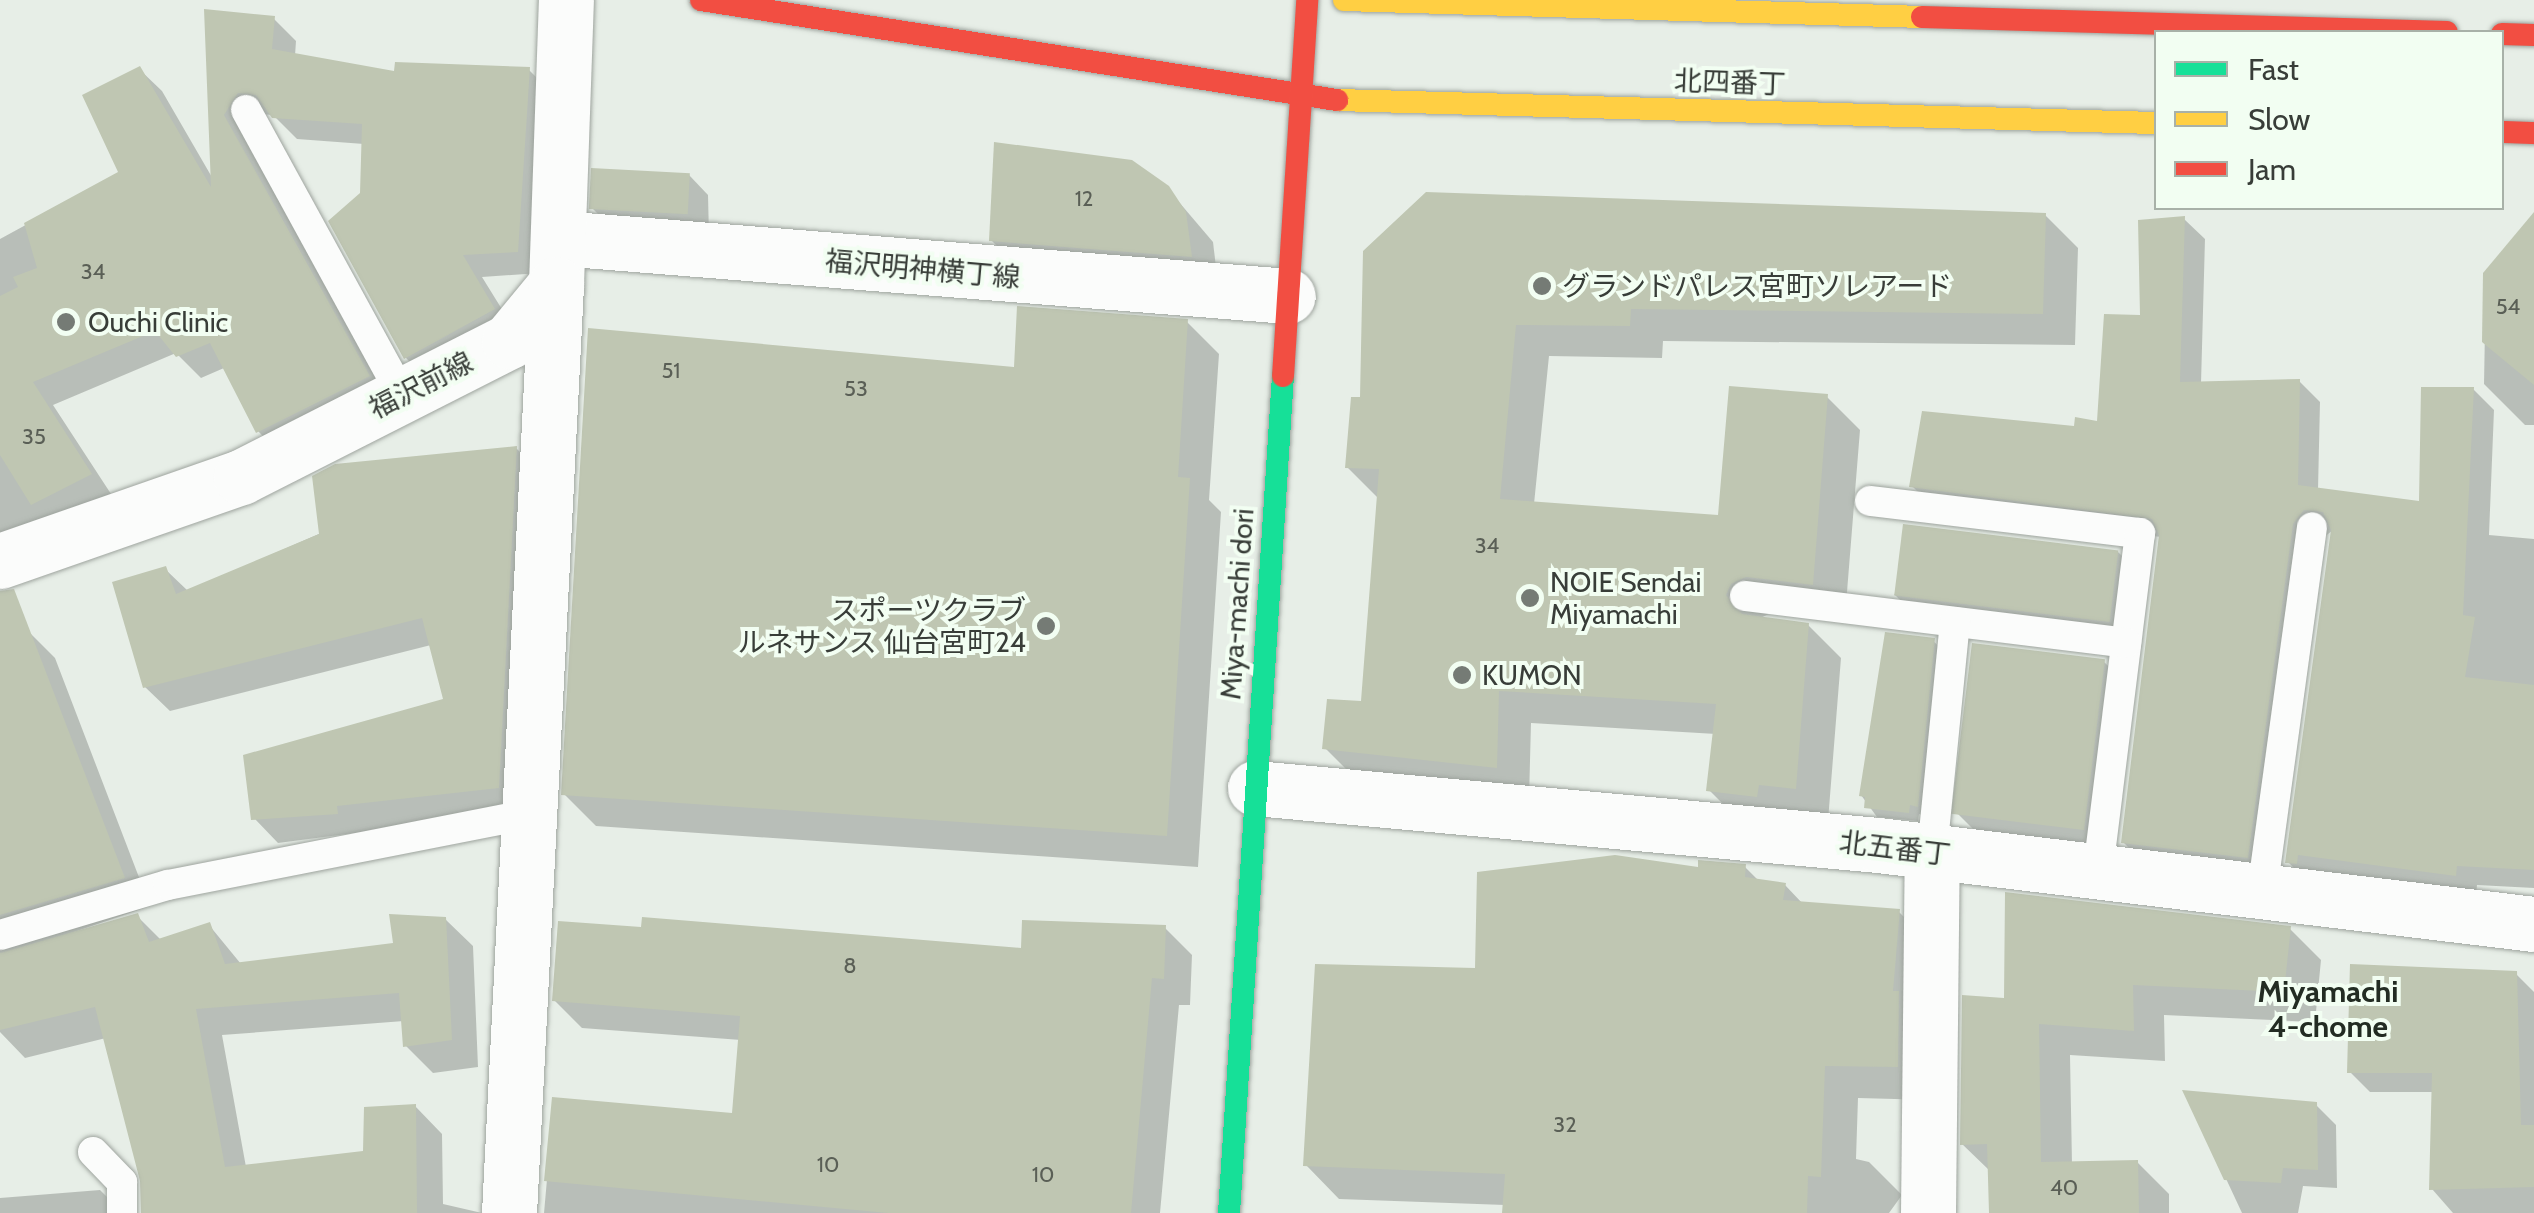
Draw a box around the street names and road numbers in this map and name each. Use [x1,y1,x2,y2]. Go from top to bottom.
street label: 北四番丁 [1673,63,1787,101]
street label: 福沢明神横丁線 [824,244,1022,294]
street label: 福沢前線 [363,345,479,425]
street label: Miya-machi dori [1214,507,1260,701]
street label: 北五番丁 [1837,825,1953,871]

